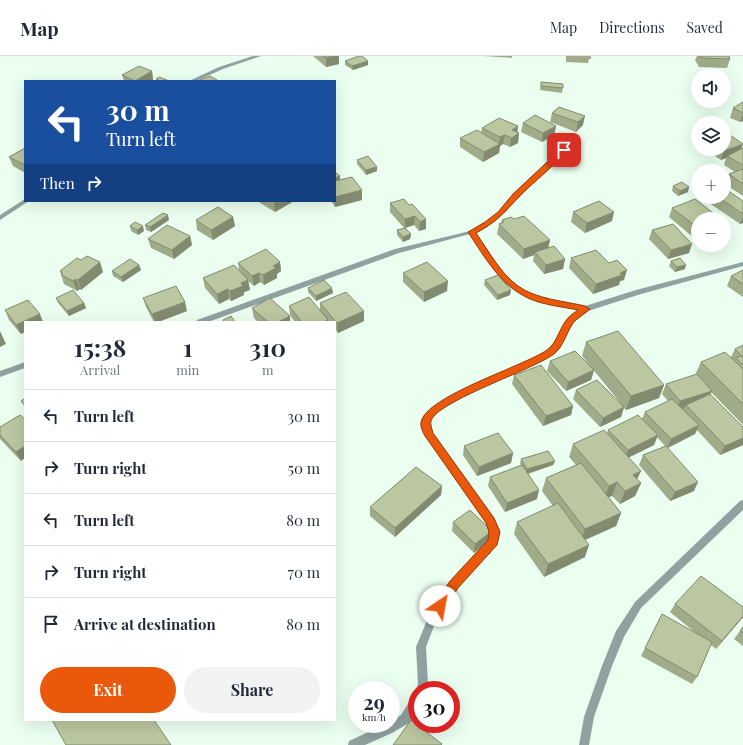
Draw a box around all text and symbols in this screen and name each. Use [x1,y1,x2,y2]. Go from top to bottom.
text: Map [20,15,59,41]
text: Map [550,18,577,37]
text: Directions [599,18,665,37]
text: Saved [687,18,723,37]
map controls [691,68,731,252]
button: sound [691,68,731,108]
text: 30 m [106,91,170,128]
icon: left [40,96,92,148]
button: layers [691,116,731,156]
text: Turn left [106,127,176,151]
pin [547,133,581,167]
icon: arrive [553,139,575,161]
button: + [691,164,731,204]
icon: right [83,172,105,194]
text: Then [40,173,75,193]
button: − [691,212,731,252]
text: 15:38 [74,331,126,363]
text: 1 [183,331,192,363]
text: 310 [249,331,286,363]
text: Arrival [80,361,120,378]
text: min [176,361,199,378]
text: m [262,361,273,378]
icon: left [40,405,62,427]
text: Turn left [74,406,135,426]
text: 30 m [287,406,320,426]
icon: right [40,457,62,479]
text: Turn right [74,458,147,478]
text: 50 m [288,458,320,478]
icon: left [40,509,62,531]
text: Turn left [74,510,135,530]
text: 80 m [286,510,320,530]
icon: right [40,561,62,583]
text: Turn right [74,562,147,582]
text: 70 m [288,562,320,582]
position arrow [419,585,461,627]
icon: arrive [40,613,62,635]
text: Arrive at destination [74,614,216,634]
text: 80 m [286,614,320,634]
button: Exit [40,667,176,713]
button: Share [184,667,320,713]
speed limit sign: 30 [408,681,460,733]
text: 29 [363,688,385,715]
text: km/h [362,710,386,724]

